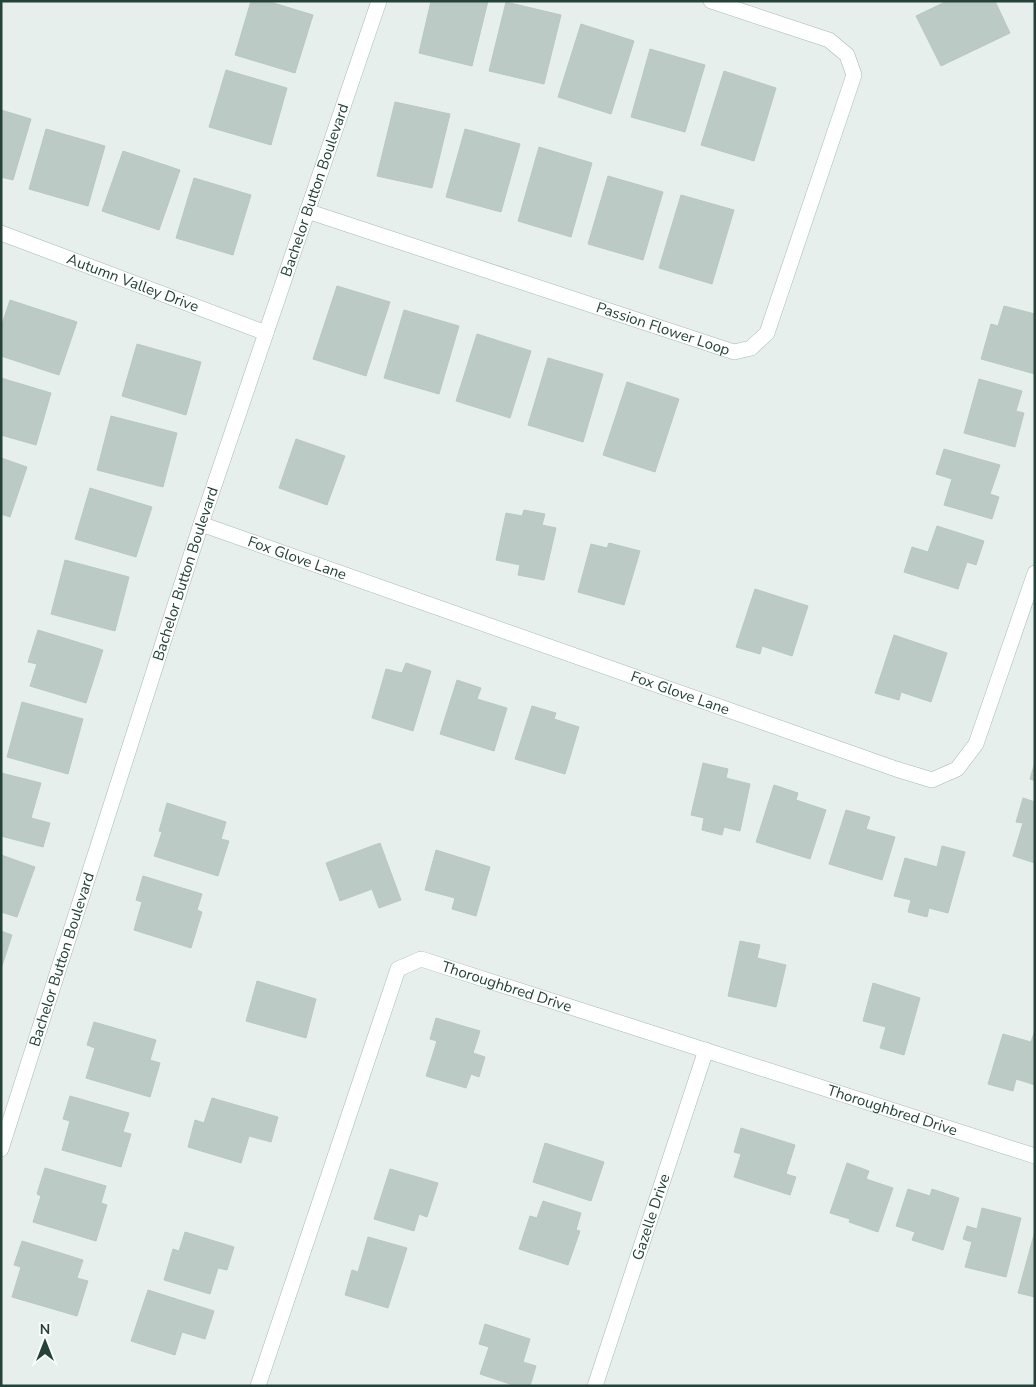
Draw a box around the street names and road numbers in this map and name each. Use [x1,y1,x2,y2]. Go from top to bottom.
street label: Bachelor Button Boulevard [276,101,353,279]
street label: Autumn Valley Drive [64,249,202,317]
street label: Passion Flower Loop [594,297,733,360]
street label: Bachelor Button Boulevard [148,484,223,663]
street label: Fox Glove Lane [245,531,349,585]
street label: Fox Glove Lane [628,666,732,720]
street label: Bachelor Button Boulevard [24,870,99,1049]
street label: Thoroughbred Drive [439,956,574,1017]
street label: Thoroughbred Drive [825,1080,960,1140]
street label: Gazelle Drive [627,1171,674,1263]

